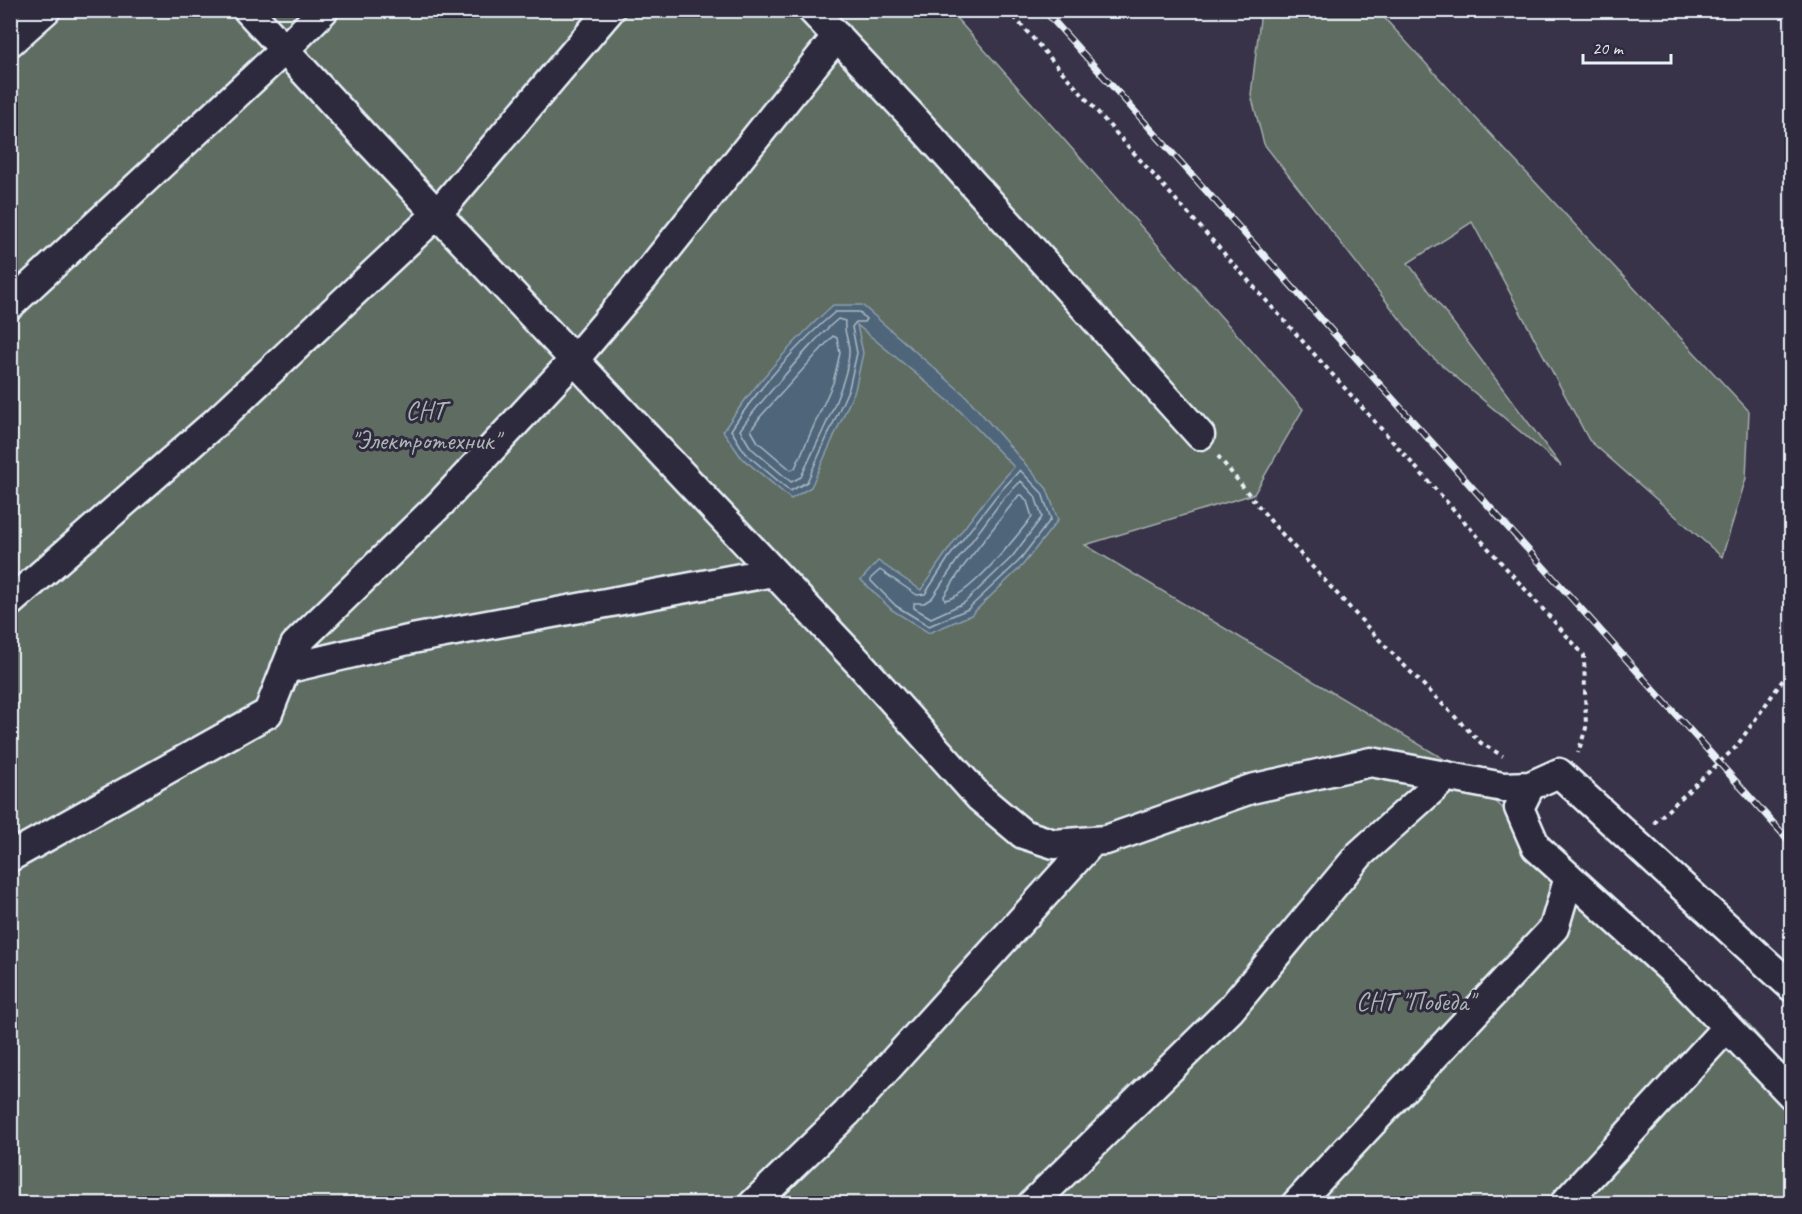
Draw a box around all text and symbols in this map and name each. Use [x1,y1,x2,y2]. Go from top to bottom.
scale bar [1583,27,1672,65]
text: 20 m [1592,37,1625,59]
park label: СНТ "Электротехник" [351,394,504,457]
park label: СНТ "Победа" [1356,985,1479,1018]

